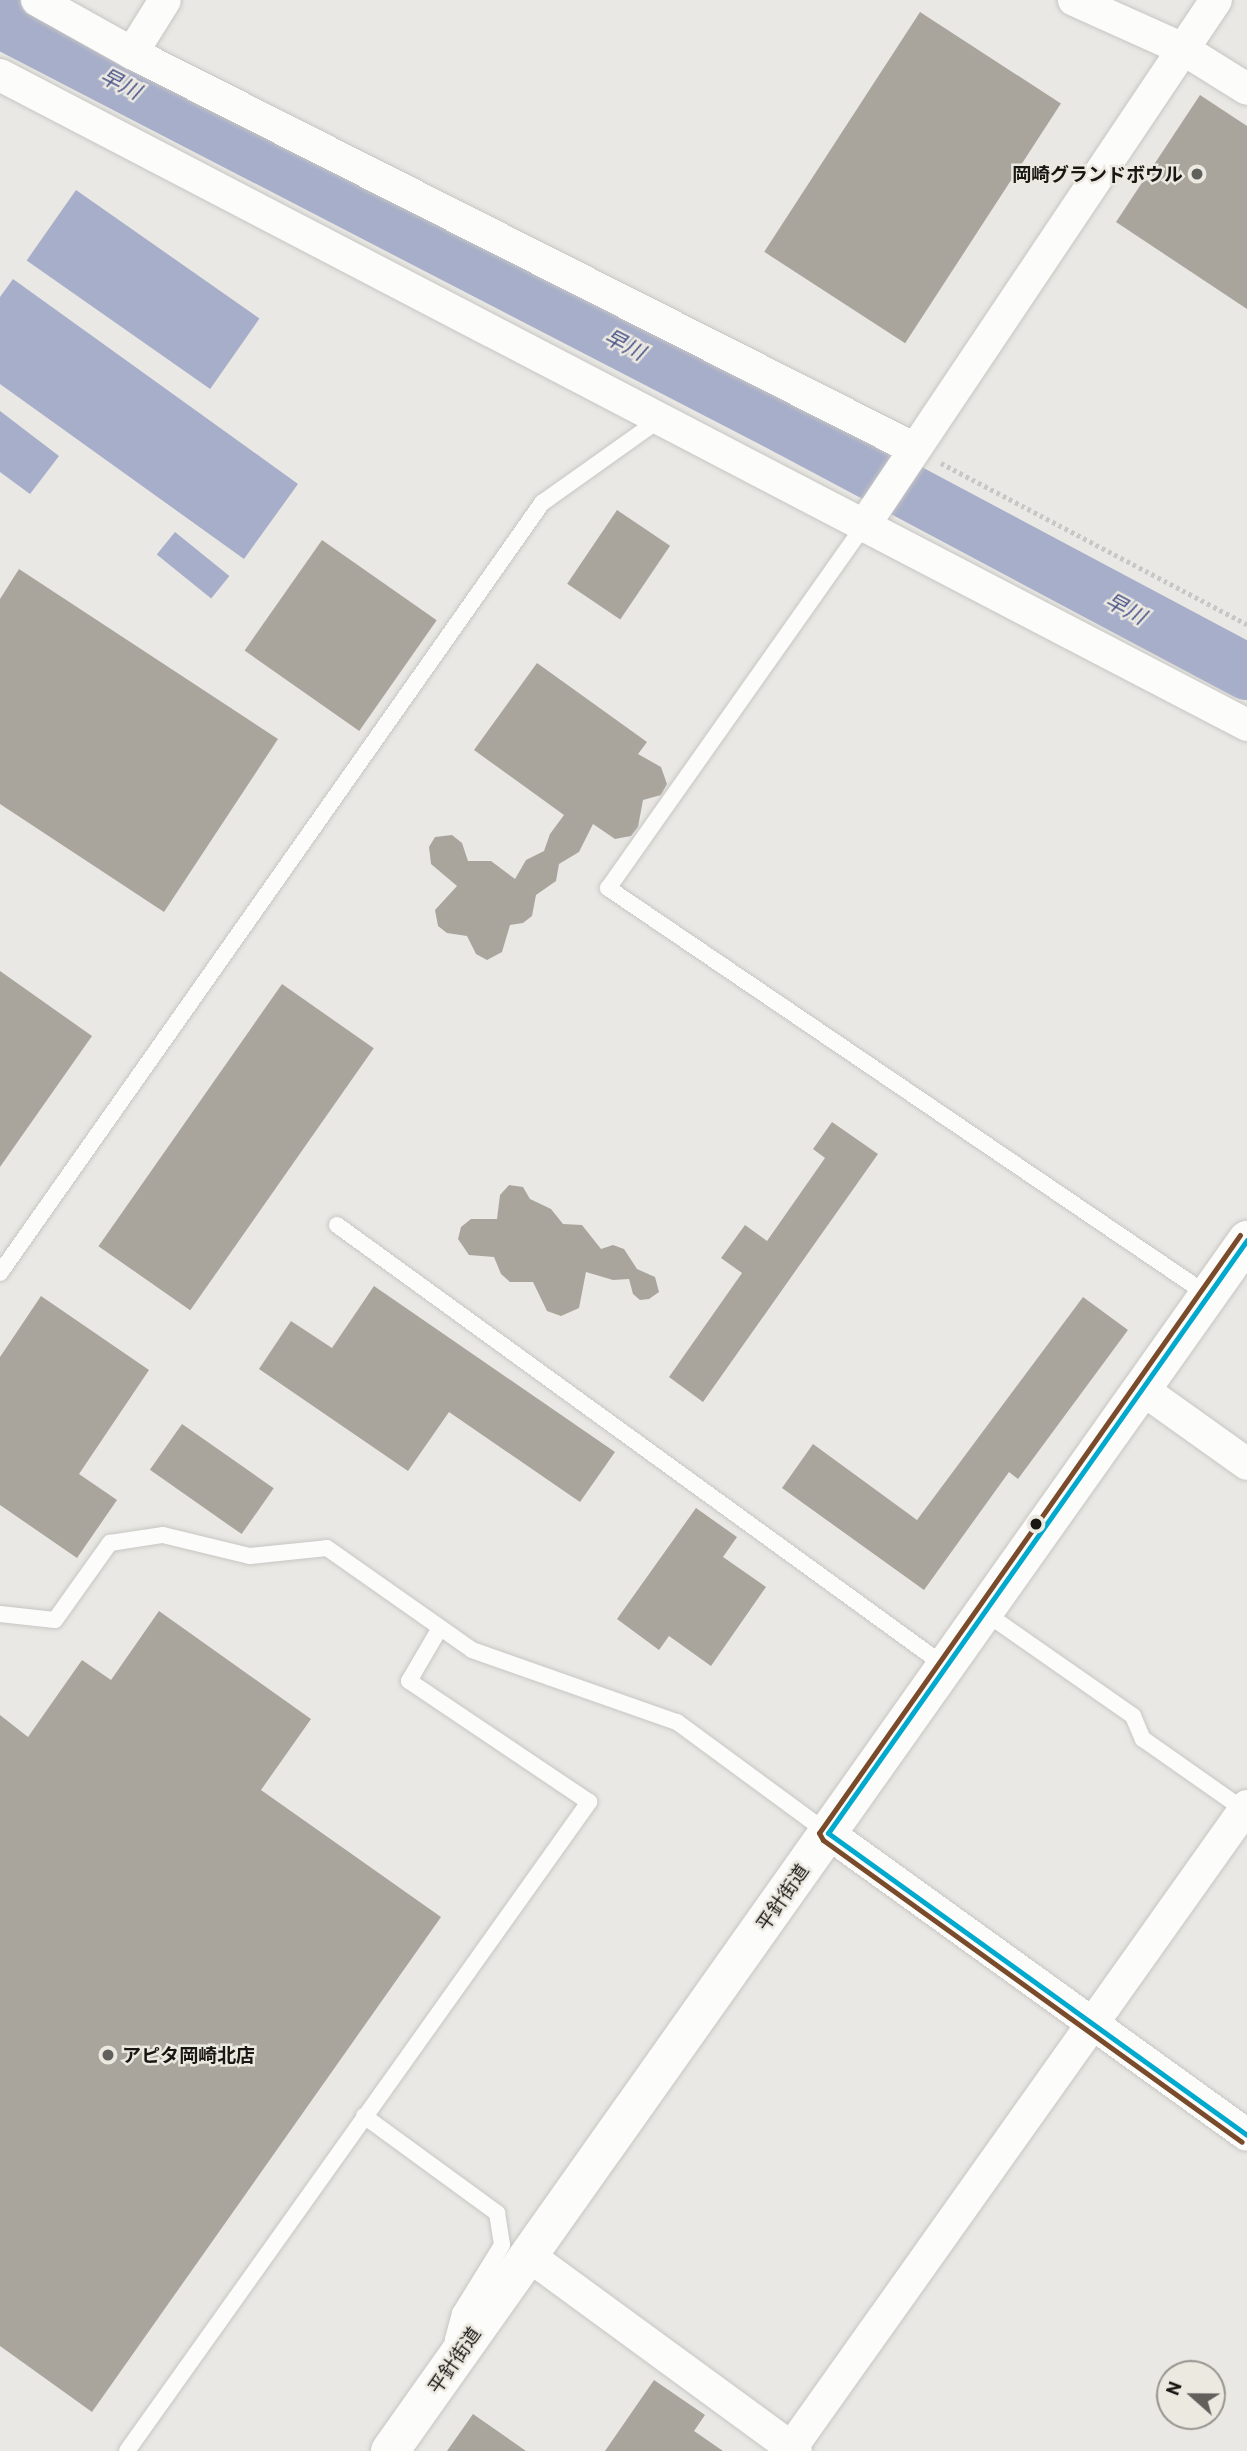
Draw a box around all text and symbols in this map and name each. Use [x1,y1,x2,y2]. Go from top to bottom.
water label: 早川 [97,62,145,104]
place label: 岡崎グランドボウル [1012,163,1183,185]
marker: 岡崎グランドボウル [1189,166,1205,182]
water label: 早川 [601,323,649,365]
water label: 早川 [1102,587,1150,629]
unlabelled marker [1029,1517,1043,1531]
street label: 平針街道 [751,1859,813,1935]
place label: アピタ岡崎北店 [122,2044,255,2066]
marker: アピタ岡崎北店 [100,2047,116,2063]
street label: 平針街道 [423,2322,485,2398]
north arrow [1156,2360,1226,2430]
text: N [1160,2378,1186,2398]

